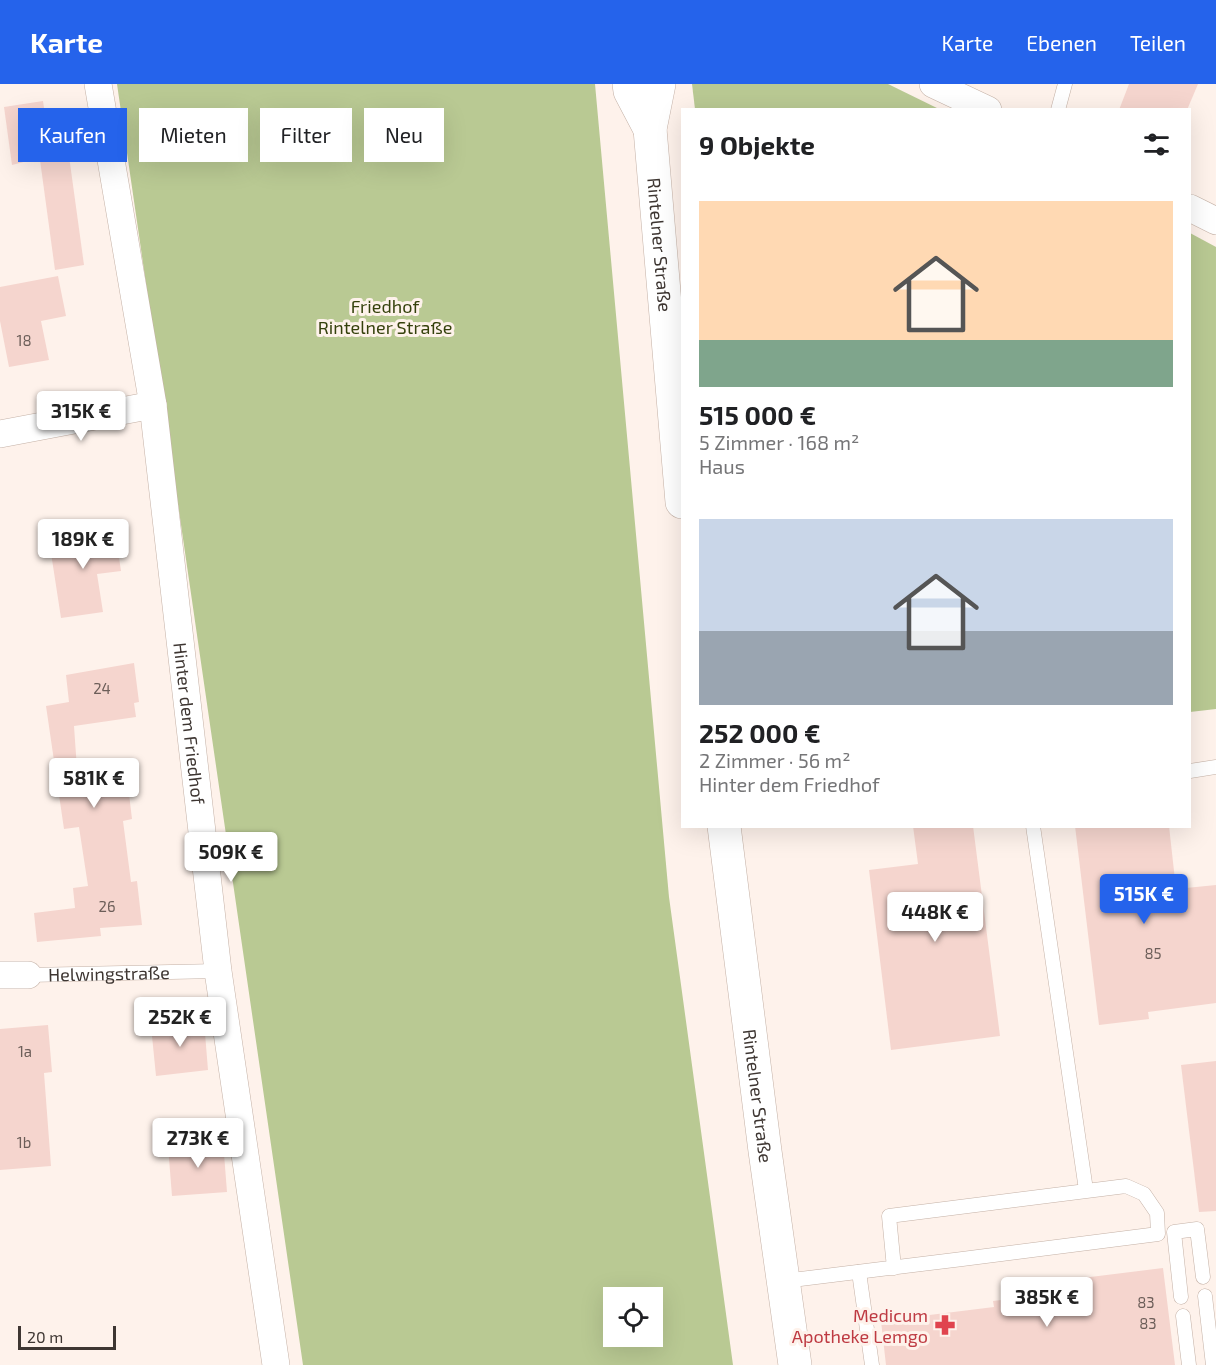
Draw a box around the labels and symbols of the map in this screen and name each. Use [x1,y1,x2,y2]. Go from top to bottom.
street label: Rintelner Straße [643,177,677,313]
park label: Friedhof Rintelner Straße [318,295,452,338]
house number: 18 [16,331,32,349]
pin: 315K € [32,391,130,442]
pin: 189K € [34,519,132,570]
street label: Hinter dem Friedhof [169,641,210,806]
house number: 24 [93,679,111,697]
pin: 581K € [45,758,143,809]
pin: 509K € [182,832,280,883]
pin: 515K € [1095,874,1193,925]
pin: 448K € [886,892,984,943]
house number: 26 [98,897,116,915]
house number: 85 [1144,944,1162,962]
street label: Helwingstraße [48,961,170,986]
pin: 252K € [131,997,229,1048]
street label: Rintelner Straße [739,1028,778,1164]
house number: 1a [18,1042,32,1060]
pin: 273K € [149,1118,247,1169]
house number: 1b [17,1133,31,1151]
pin: 385K € [998,1277,1096,1328]
house number: 83 [1137,1293,1155,1311]
place label: Medicum Apotheke Lemgo [792,1304,928,1347]
pharmacy icon: Medicum Apotheke Lemgo [933,1313,957,1337]
house number: 83 [1139,1314,1157,1332]
scale bar [18,1323,116,1350]

